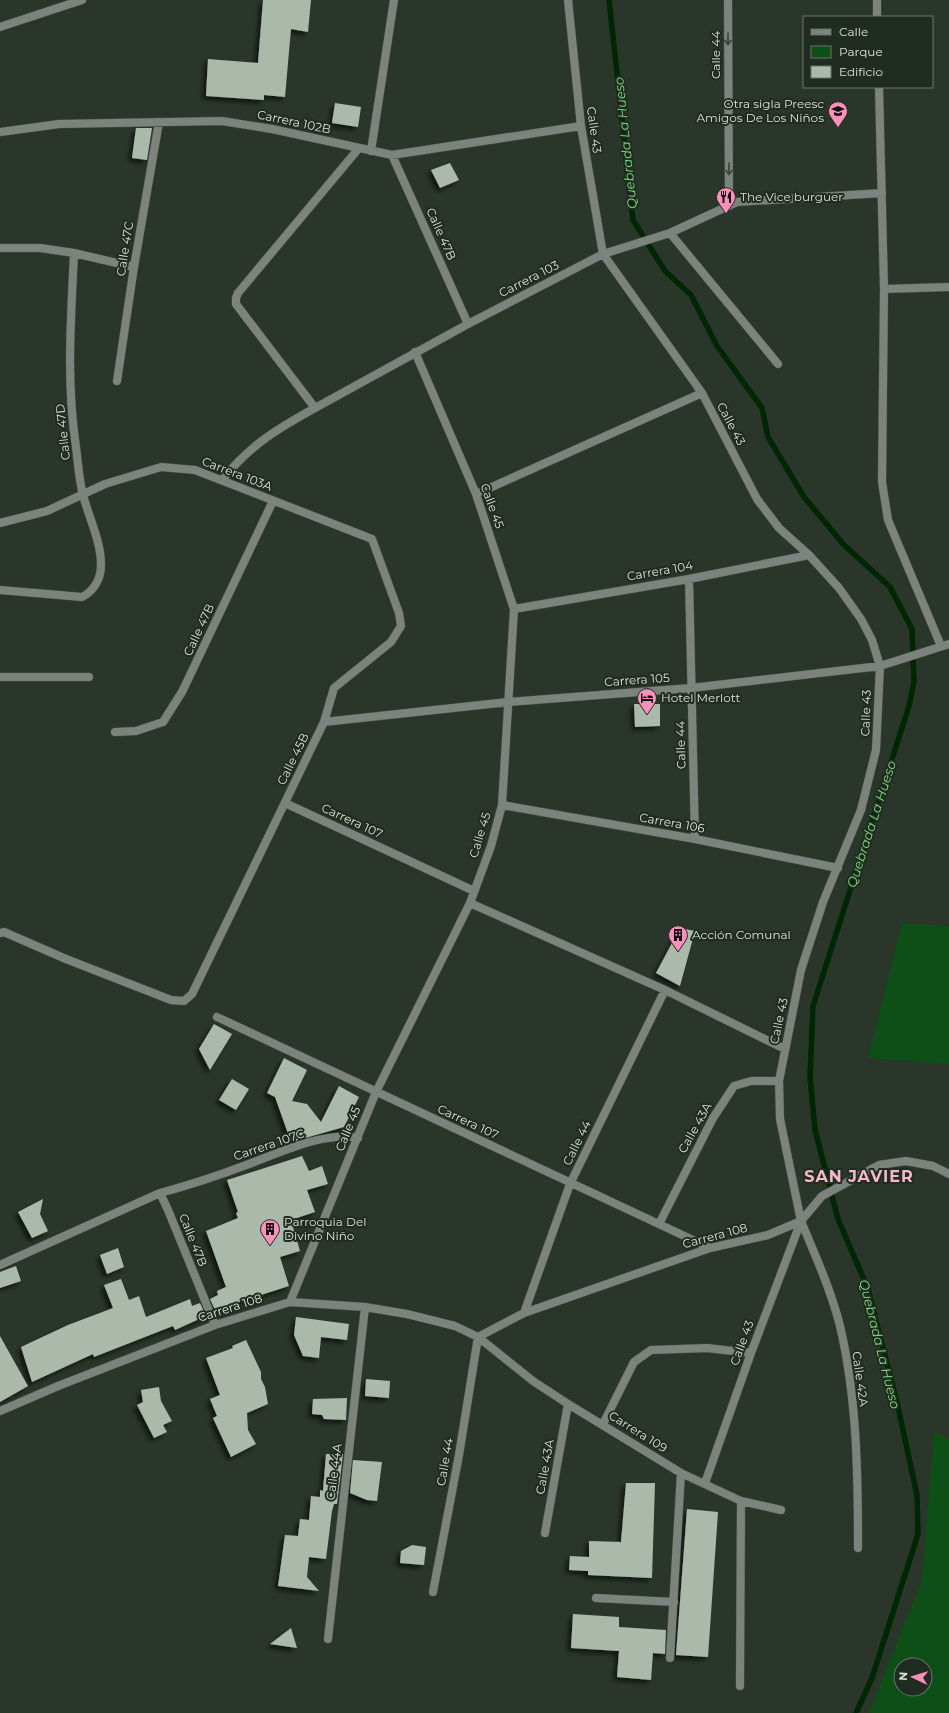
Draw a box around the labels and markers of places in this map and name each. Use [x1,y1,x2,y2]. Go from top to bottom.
place label: Otra sigla Preesc Amigos De Los Niños [696,96,824,125]
school or university icon: Otra sigla Preesc Amigos De Los Niños [827,100,849,128]
restaurant icon: The Vice burguer [715,186,737,214]
place label: The Vice burguer [740,189,843,204]
hotel icon: Hotel Merlott [636,687,658,715]
place label: Hotel Merlott [661,690,740,705]
building icon: Acción Comunal [667,924,689,952]
place label: Acción Comunal [692,927,791,942]
place label: Parroquia Del Divino Niño [284,1214,366,1243]
building icon: Parroquia Del Divino Niño [259,1218,281,1246]

